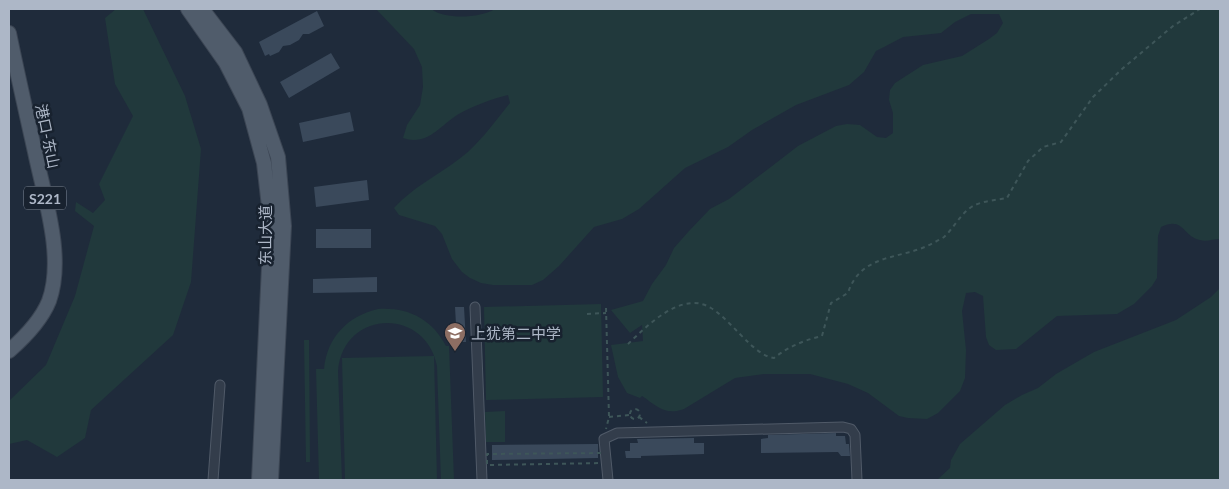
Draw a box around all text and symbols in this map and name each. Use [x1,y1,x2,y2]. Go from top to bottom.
street label: 港口-东山 [32,102,64,170]
road number: S221 [24,187,66,210]
street label: 东山大道 [256,205,274,265]
school or university icon: 上犹第二中学 [443,321,467,352]
place label: 上犹第二中学 [471,324,561,342]

